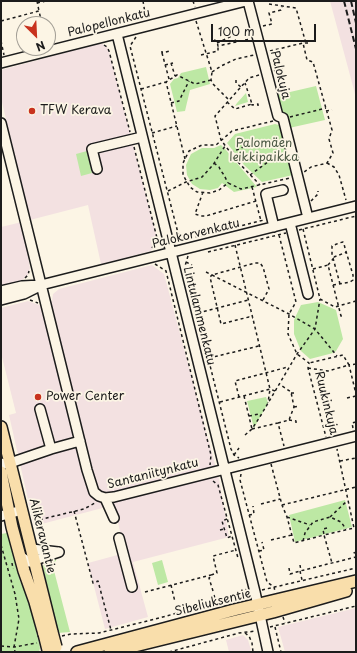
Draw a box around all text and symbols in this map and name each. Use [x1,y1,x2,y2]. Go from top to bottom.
street label: Palopellonkatu [66,6,152,40]
north arrow [16,16,56,56]
scale bar [213,16,318,42]
text: 100 m [218,22,255,40]
text: N [33,37,48,56]
street label: Palokuja [267,49,293,101]
place label: TFW Kerava [40,104,111,118]
marker: TFW Kerava [27,106,37,116]
park label: Palomäen leikkipaikka [229,137,299,165]
street label: Palokorvenkatu [151,216,241,252]
street label: Lintulammenkatu [180,265,218,367]
street label: Ruukinkuja [311,370,341,436]
place label: Power Center [46,390,124,404]
marker: Power Center [33,392,43,402]
street label: Santaniitynkatu [106,456,200,492]
street label: Alikeravantie [26,497,58,575]
street label: Sibeliuksentie [173,587,253,619]

